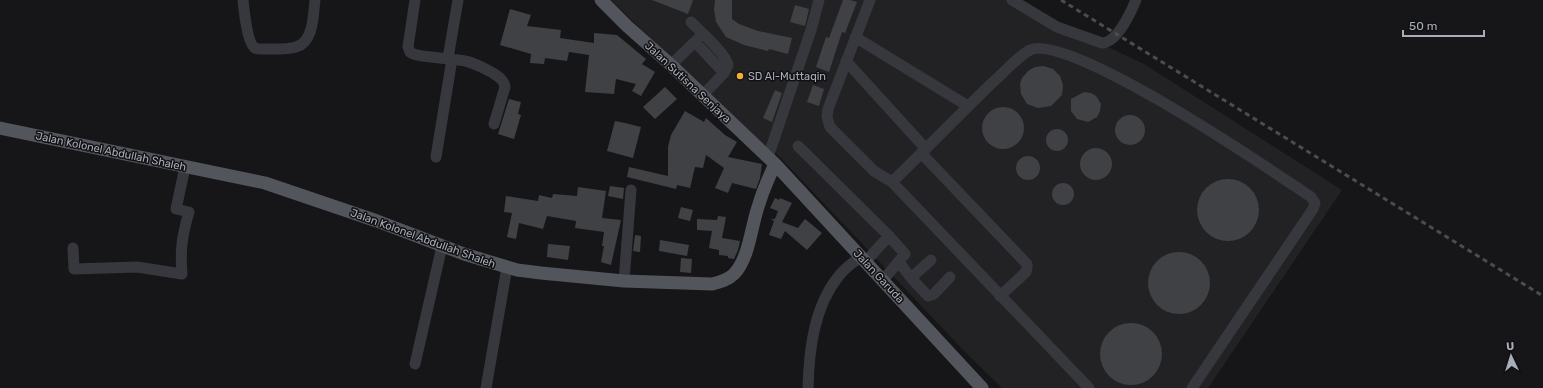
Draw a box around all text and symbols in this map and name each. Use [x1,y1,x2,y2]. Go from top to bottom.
scale bar [1403,12,1484,38]
text: 50 m [1409,19,1437,33]
street label: Jalan Sutisna Senjaya [642,39,733,126]
place label: SD Al-Muttaqin [748,70,826,83]
marker: SD Al-Muttaqin [735,71,745,81]
street label: Jalan Kolonel Abdullah Shaleh [34,129,187,174]
street label: Jalan Kolonel Abdullah Shaleh [348,206,497,271]
street label: Jalan Garuda [851,247,907,306]
north arrow [1491,336,1531,376]
text: U [1506,340,1515,353]

